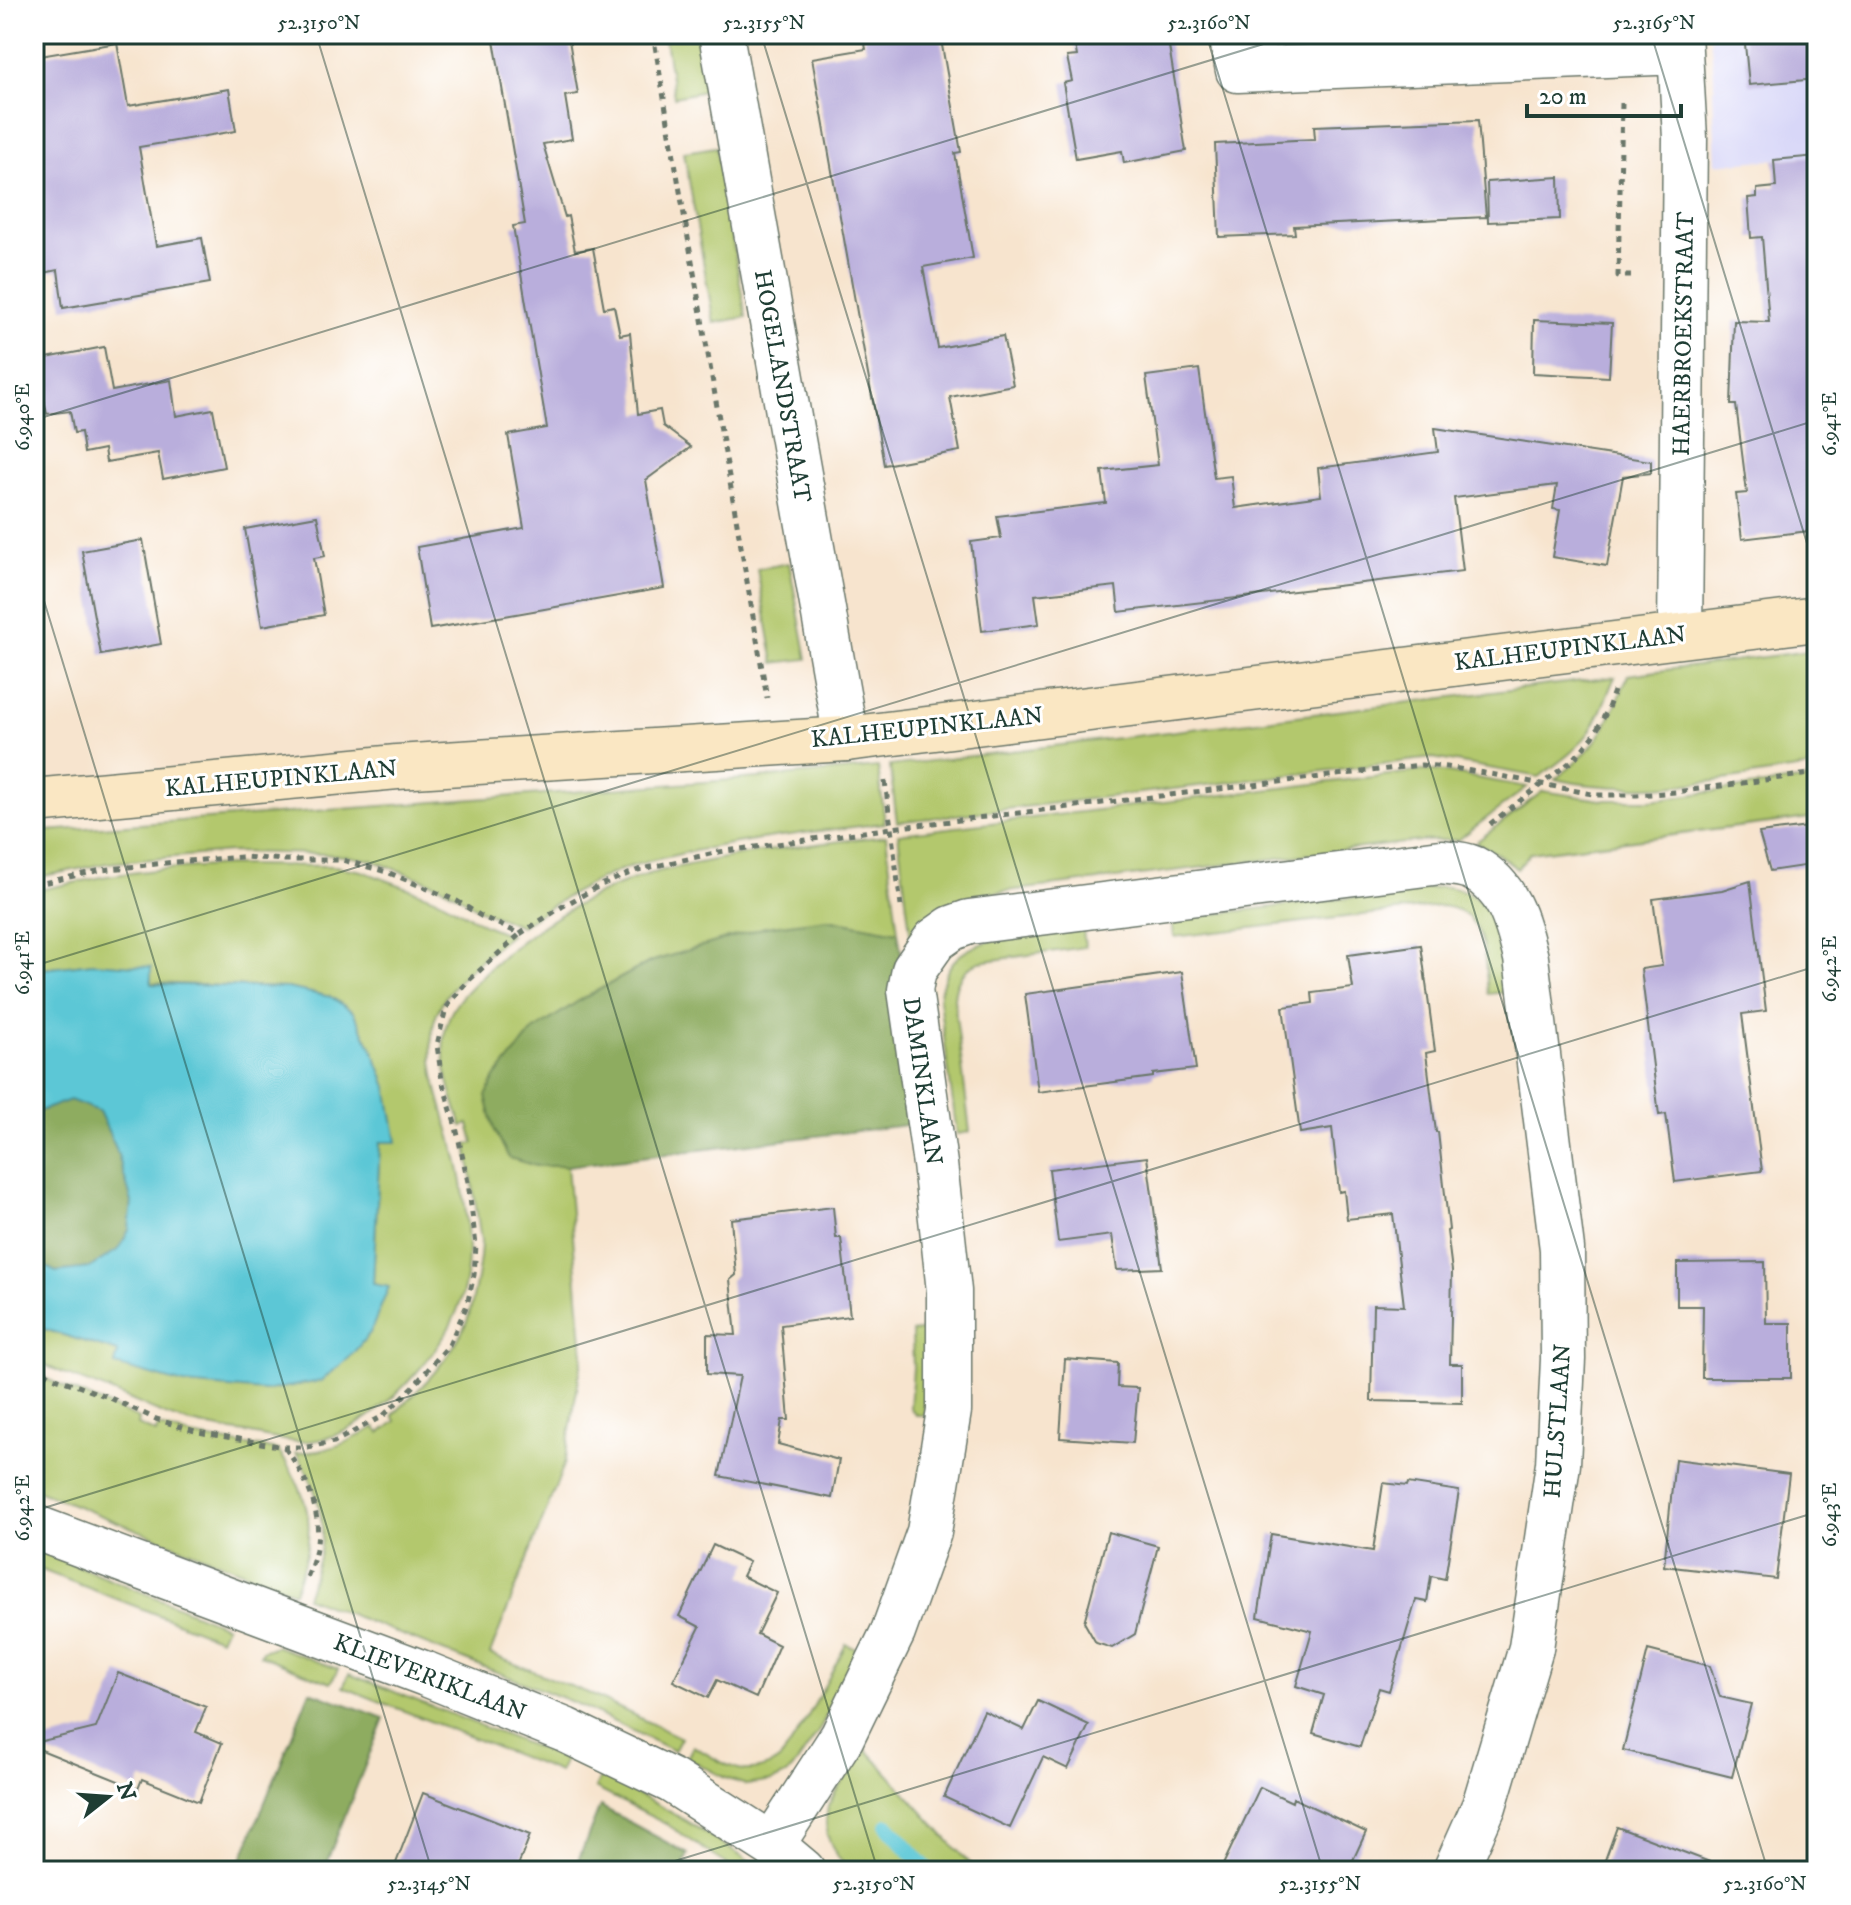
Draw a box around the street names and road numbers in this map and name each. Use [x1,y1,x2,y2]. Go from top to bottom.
street label: HAERBROEKSTRAAT [1667,212,1701,457]
street label: HOGELANDSTRAAT [747,267,817,505]
street label: KALHEUPINKLAAN [1452,620,1688,678]
street label: KALHEUPINKLAAN [809,701,1045,755]
street label: KALHEUPINKLAAN [164,754,399,804]
street label: DAMINKLAAN [895,995,949,1167]
street label: HULSTLAAN [1538,1343,1578,1499]
street label: KLIEVERIKLAAN [329,1627,530,1728]

